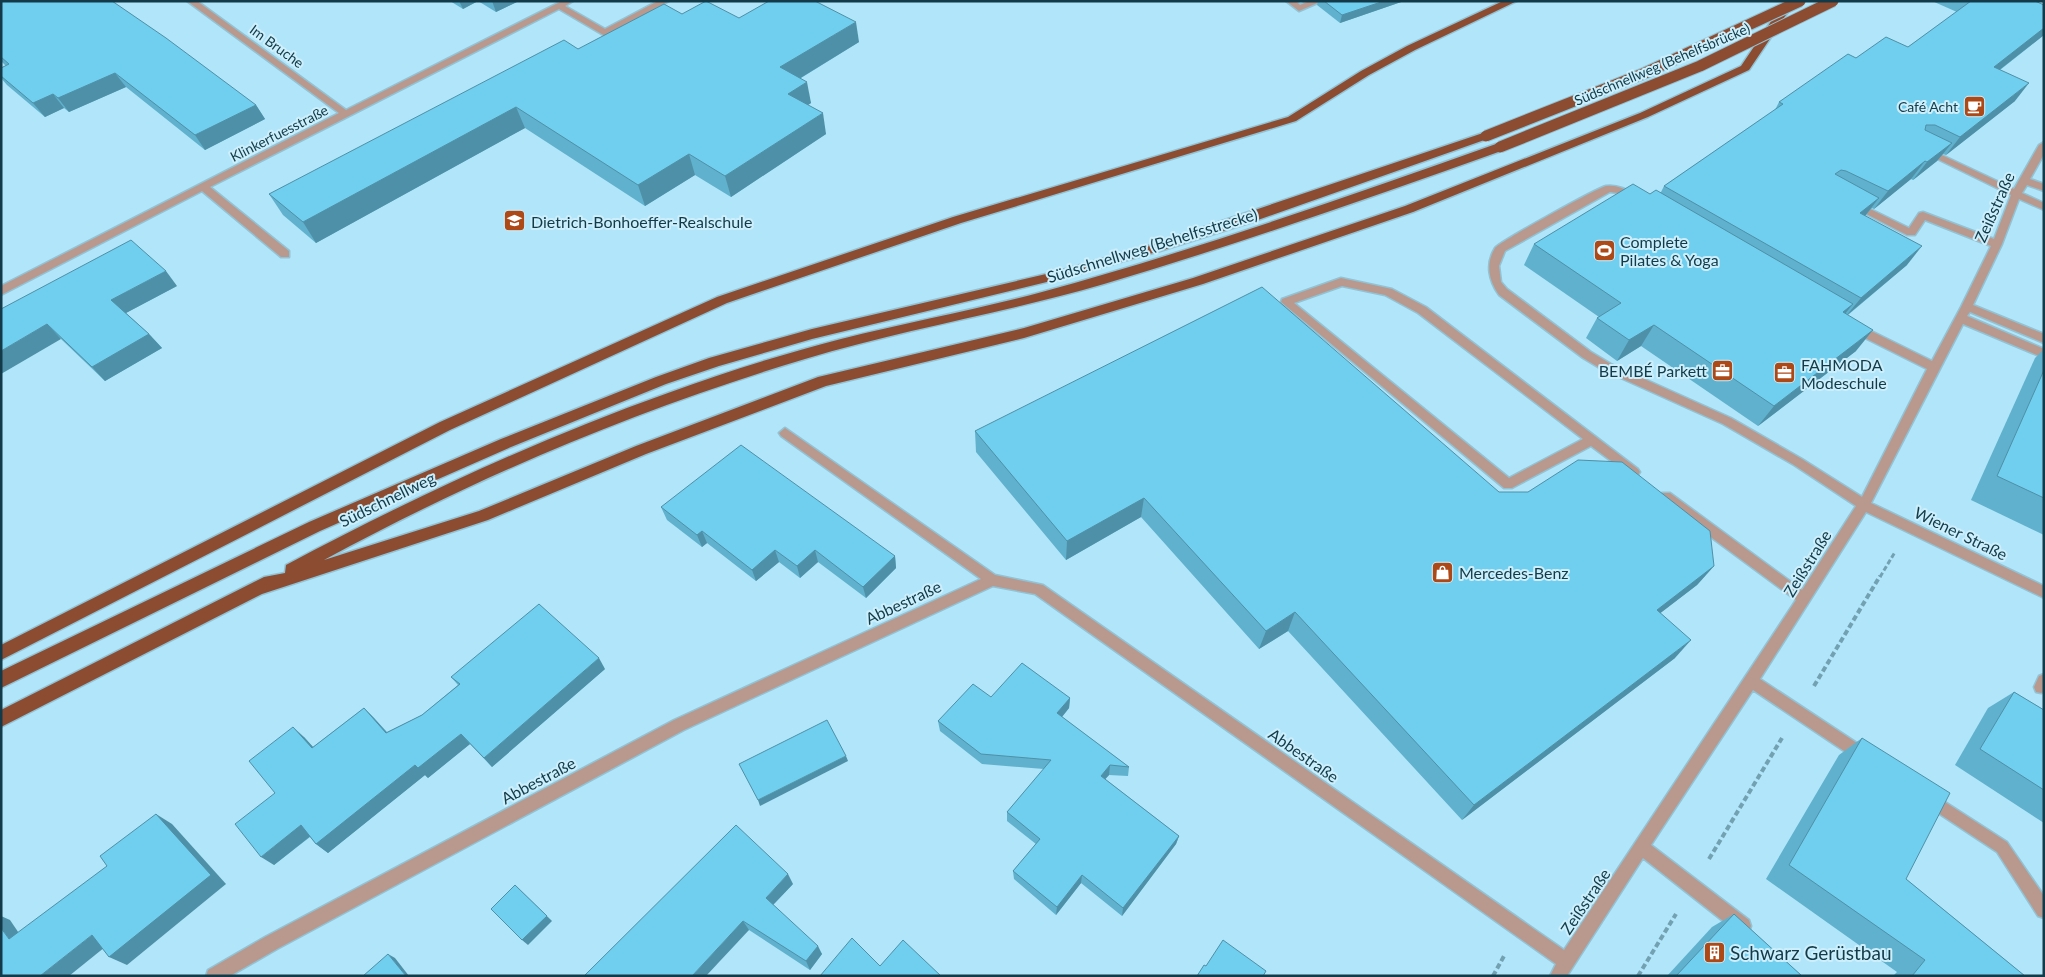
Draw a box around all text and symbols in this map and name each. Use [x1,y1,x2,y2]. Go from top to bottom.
street label: Südschnellweg (Behelfsbrücke) [1572,19,1753,109]
street label: Im Bruche [247,21,307,71]
cafe icon: Café Acht [1962,94,1986,118]
place label: Café Acht [1898,98,1958,115]
street label: Klinkerfuesstraße [227,101,331,165]
street label: Zeißstraße [1970,169,2018,245]
street label: Südschnellweg (Behelfsstrecke) [1044,204,1260,286]
school or university icon: Dietrich-Bonhoeffer-Realschule [503,209,527,233]
place label: Dietrich-Bonhoeffer-Realschule [531,212,752,231]
place label: Complete Pilates & Yoga [1620,232,1719,269]
sports icon: Complete Pilates & Yoga [1592,238,1616,262]
place label: FAHMODA Modeschule [1801,355,1887,392]
office icon: BEMBÉ Parkett [1711,358,1735,382]
place label: BEMBÉ Parkett [1599,361,1707,380]
office icon: FAHMODA Modeschule [1773,361,1797,385]
street label: Südschnellweg [336,468,438,530]
street label: Wiener Straße [1911,502,2011,564]
street label: Zeißstraße [1779,526,1835,600]
shop icon: Mercedes-Benz [1431,560,1455,584]
place label: Mercedes-Benz [1459,563,1569,582]
street label: Abbestraße [862,576,944,628]
street label: Abbestraße [1265,724,1343,786]
street label: Abbestraße [498,753,578,807]
street label: Zeißstraße [1556,865,1614,937]
building icon: Schwarz Gerüstbau [1702,940,1726,964]
place label: Schwarz Gerüstbau [1730,941,1892,964]

